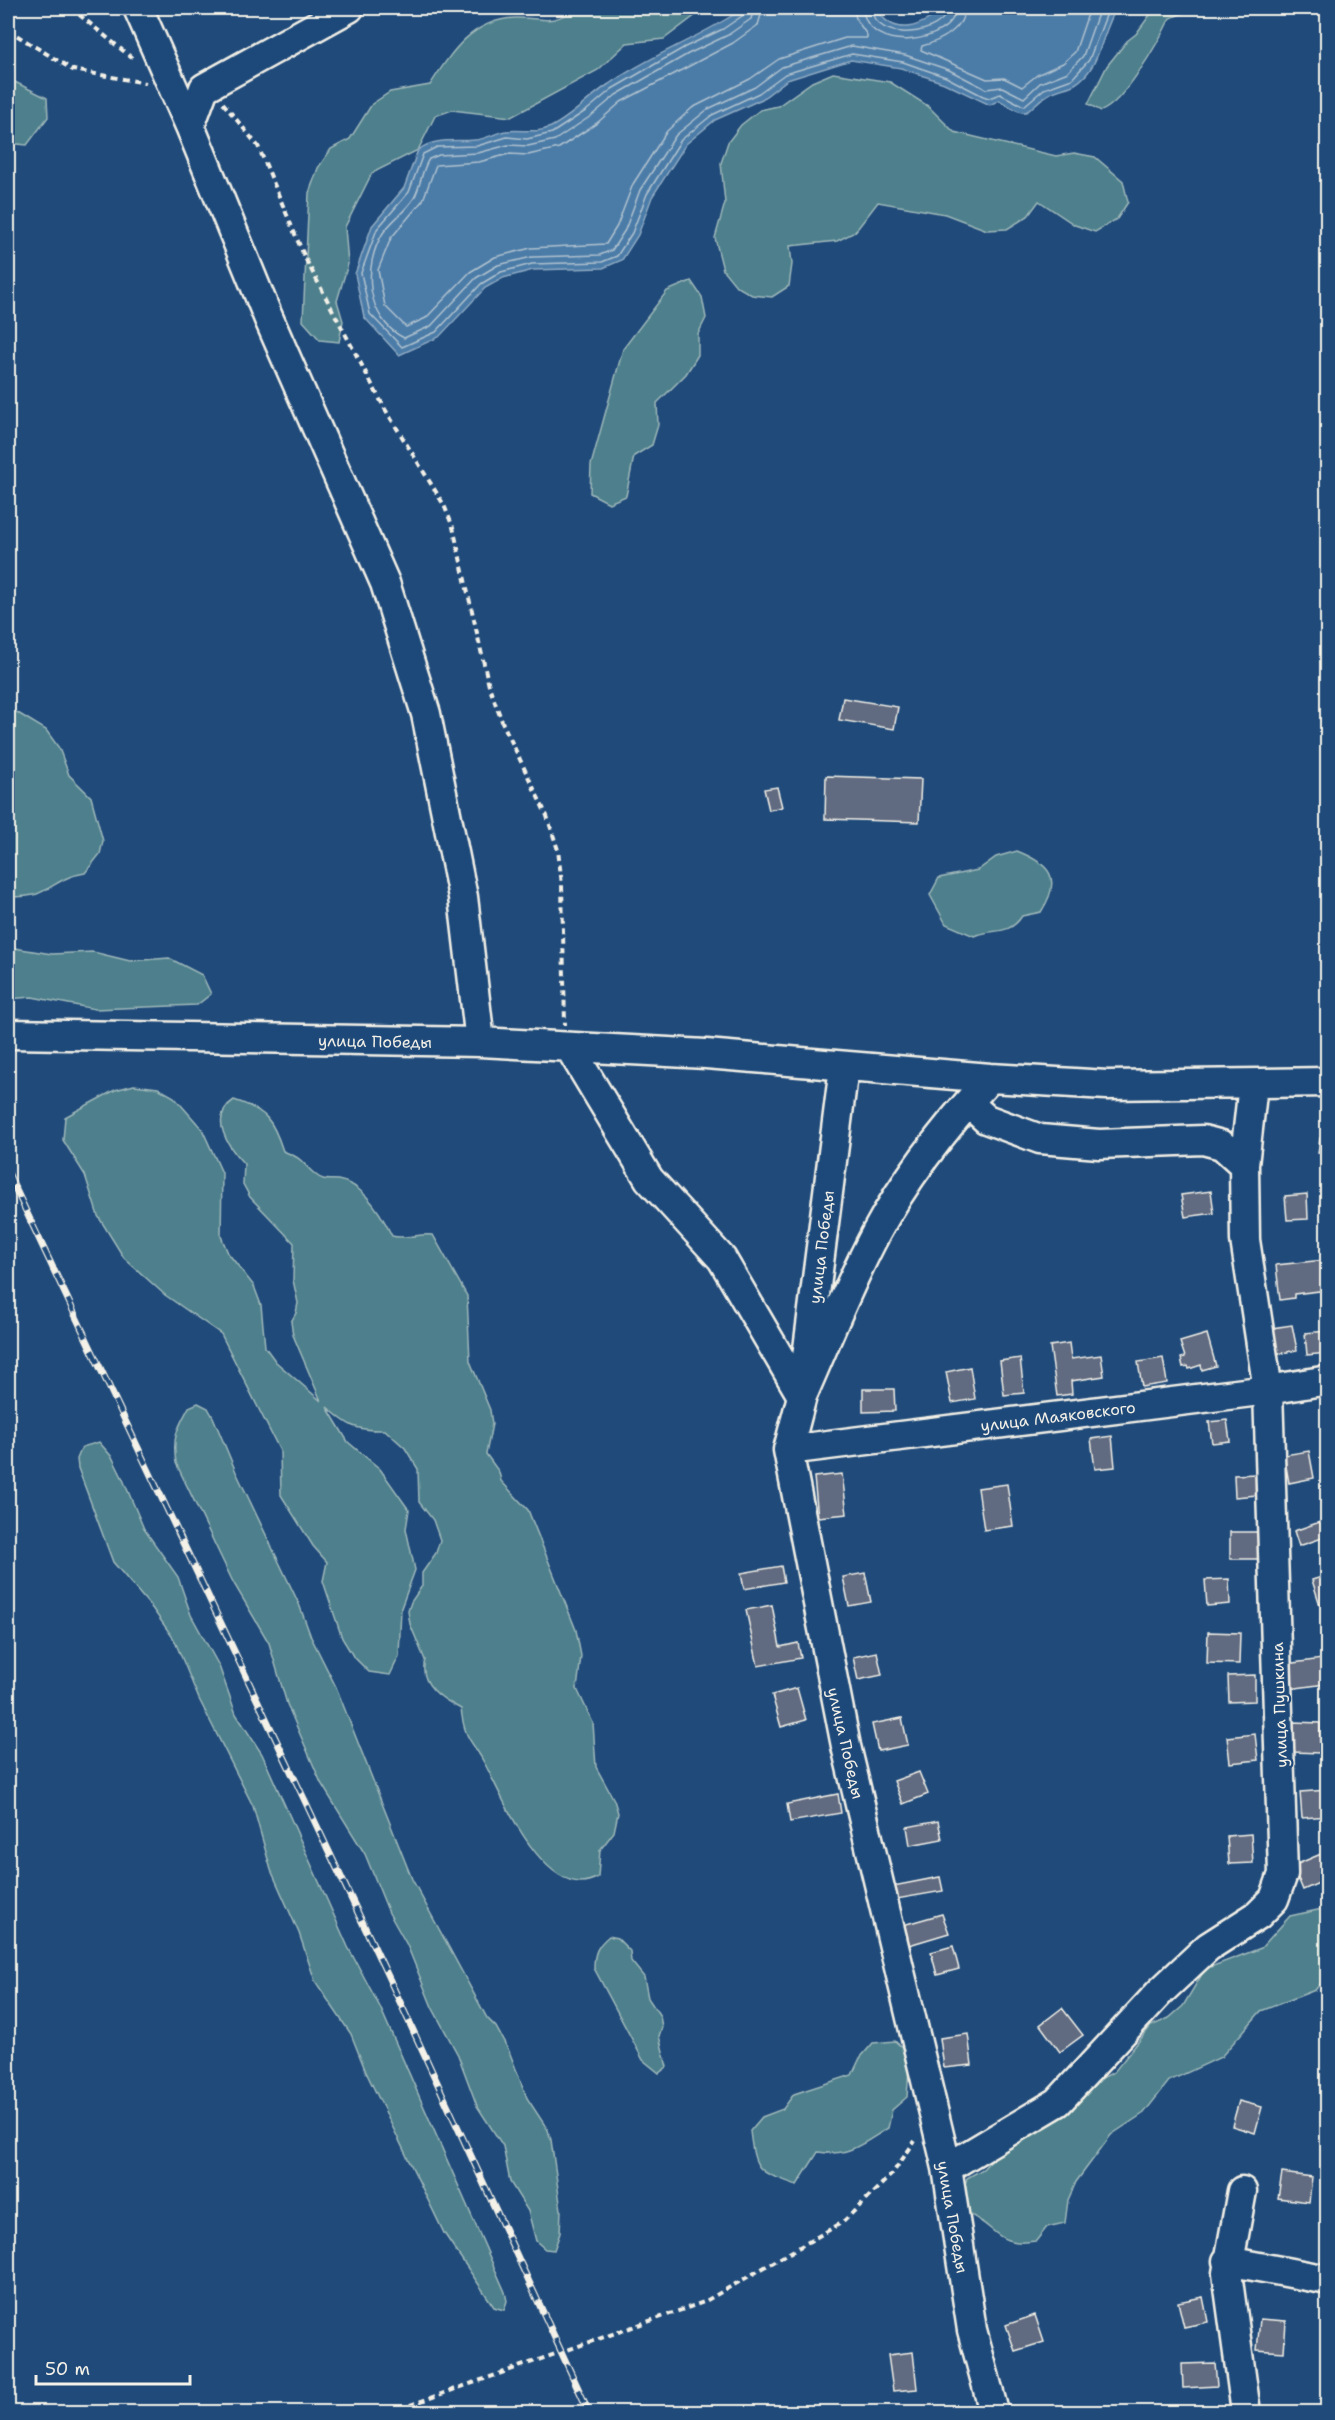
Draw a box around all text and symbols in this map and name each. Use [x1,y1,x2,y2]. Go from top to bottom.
street label: улица Победы [318,1030,432,1053]
street label: улица Победы [804,1189,839,1305]
street label: улица Маяковского [979,1397,1137,1436]
street label: улица Пушкина [1267,1642,1292,1768]
street label: улица Победы [822,1685,869,1801]
street label: улица Победы [932,2159,973,2275]
scale bar [36,2348,190,2386]
text: 50 m [45,2357,90,2381]

